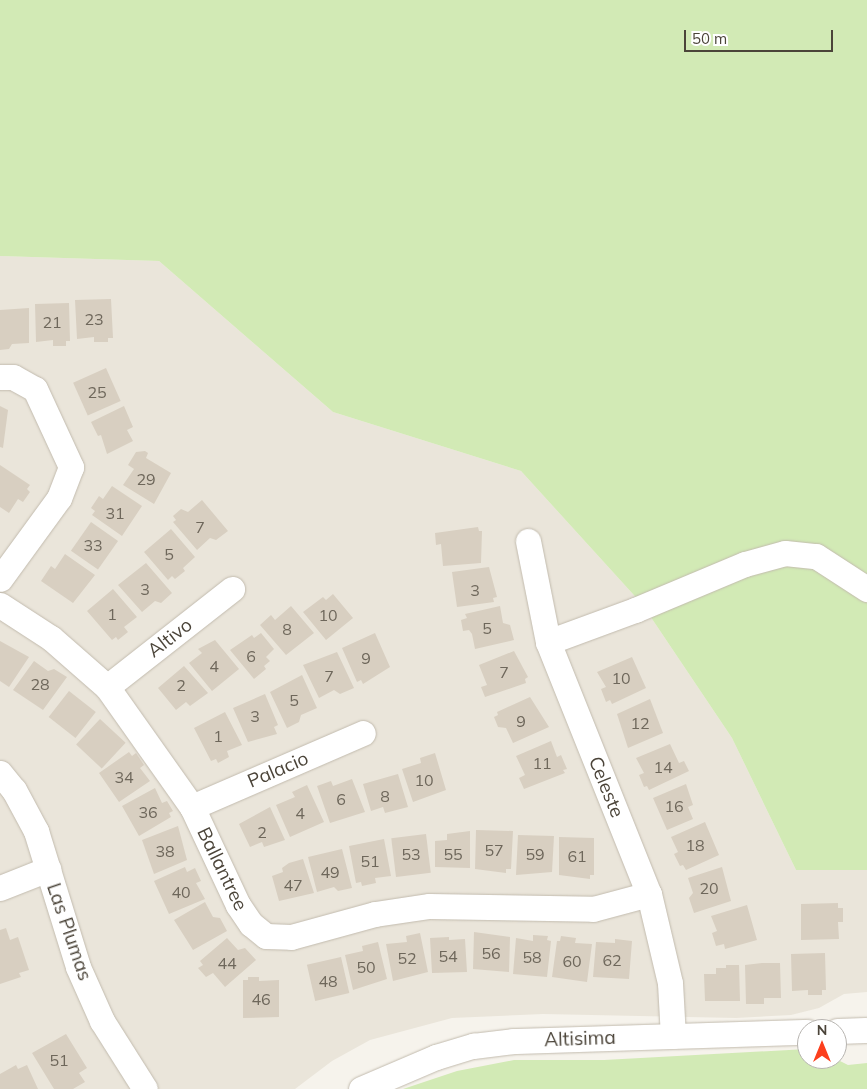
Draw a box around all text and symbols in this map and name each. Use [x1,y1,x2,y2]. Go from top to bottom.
scale bar [687,20,836,52]
text: 50 m [692,29,727,48]
house number: 23 [84,309,104,329]
house number: 21 [42,312,62,332]
house number: 25 [87,382,107,402]
house number: 29 [136,469,156,489]
house number: 31 [105,503,125,523]
house number: 7 [195,517,205,537]
house number: 33 [83,535,103,555]
house number: 5 [164,544,174,564]
house number: 3 [140,579,150,599]
house number: 3 [470,580,480,600]
house number: 1 [107,604,117,624]
house number: 10 [318,605,338,625]
street label: Altivo [143,613,197,663]
house number: 5 [482,618,492,638]
house number: 8 [282,619,292,639]
house number: 6 [246,646,256,666]
house number: 9 [361,648,371,668]
house number: 4 [209,656,219,676]
house number: 7 [499,662,509,682]
house number: 7 [324,666,334,686]
house number: 10 [611,668,631,688]
house number: 28 [30,674,50,694]
house number: 2 [176,675,186,695]
house number: 5 [289,690,299,710]
house number: 3 [250,706,260,726]
house number: 9 [516,711,526,731]
house number: 12 [630,713,650,733]
house number: 1 [213,726,223,746]
street label: Palacio [244,747,312,793]
house number: 11 [532,753,552,773]
street label: Celeste [583,753,629,821]
house number: 14 [653,757,673,777]
house number: 34 [114,767,134,787]
house number: 10 [414,770,434,790]
house number: 8 [380,786,390,806]
house number: 6 [336,789,346,809]
house number: 16 [664,796,684,816]
house number: 36 [138,802,158,822]
house number: 4 [295,803,305,823]
house number: 2 [257,822,267,842]
street label: Ballantree [192,824,252,914]
house number: 18 [685,835,705,855]
house number: 57 [484,840,504,860]
house number: 38 [155,841,175,861]
house number: 53 [401,844,421,864]
house number: 55 [443,844,463,864]
house number: 59 [525,844,545,864]
house number: 61 [567,846,587,866]
house number: 51 [360,851,380,871]
house number: 49 [320,862,340,882]
house number: 47 [283,875,303,895]
house number: 20 [699,878,719,898]
street label: Las Plumas [42,880,96,984]
house number: 40 [171,882,191,902]
house number: 56 [481,943,501,963]
house number: 54 [438,946,458,966]
house number: 58 [522,947,542,967]
house number: 52 [397,948,417,968]
house number: 62 [602,950,622,970]
house number: 60 [562,951,582,971]
house number: 44 [217,953,237,973]
house number: 50 [356,957,376,977]
house number: 48 [318,971,338,991]
house number: 46 [251,989,271,1009]
north arrow [797,1019,847,1069]
text: N [817,1021,827,1039]
street label: Altisima [544,1026,616,1052]
house number: 51 [49,1050,69,1070]

